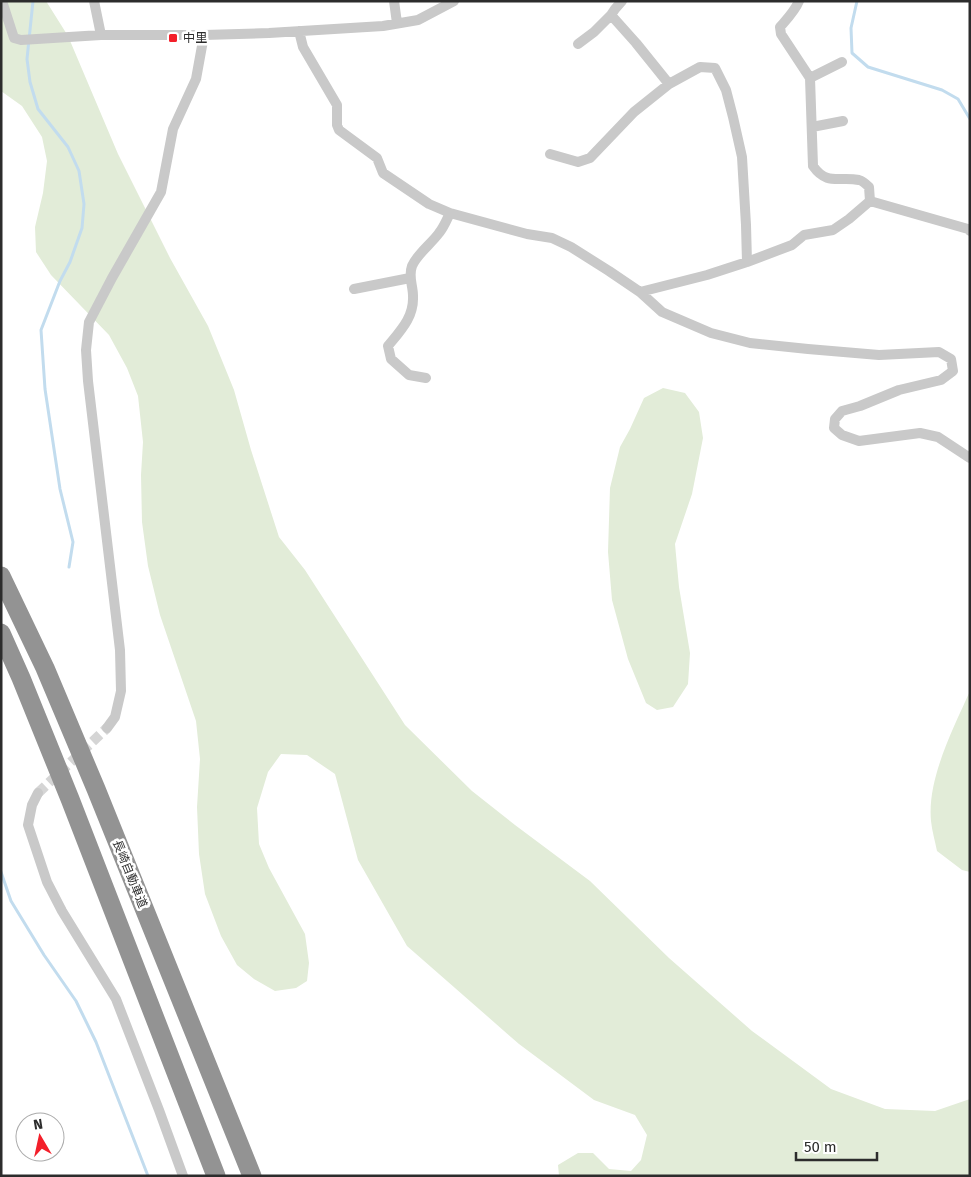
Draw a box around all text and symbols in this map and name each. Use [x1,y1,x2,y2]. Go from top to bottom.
place label: 中里 [183,31,207,45]
marker: 中里 [167,32,179,44]
street label: 長崎自動車道 [110,838,150,910]
north arrow [15,1112,65,1162]
text: N [32,1116,44,1134]
scale bar [796,1130,877,1162]
text: 50 m [804,1138,837,1156]

